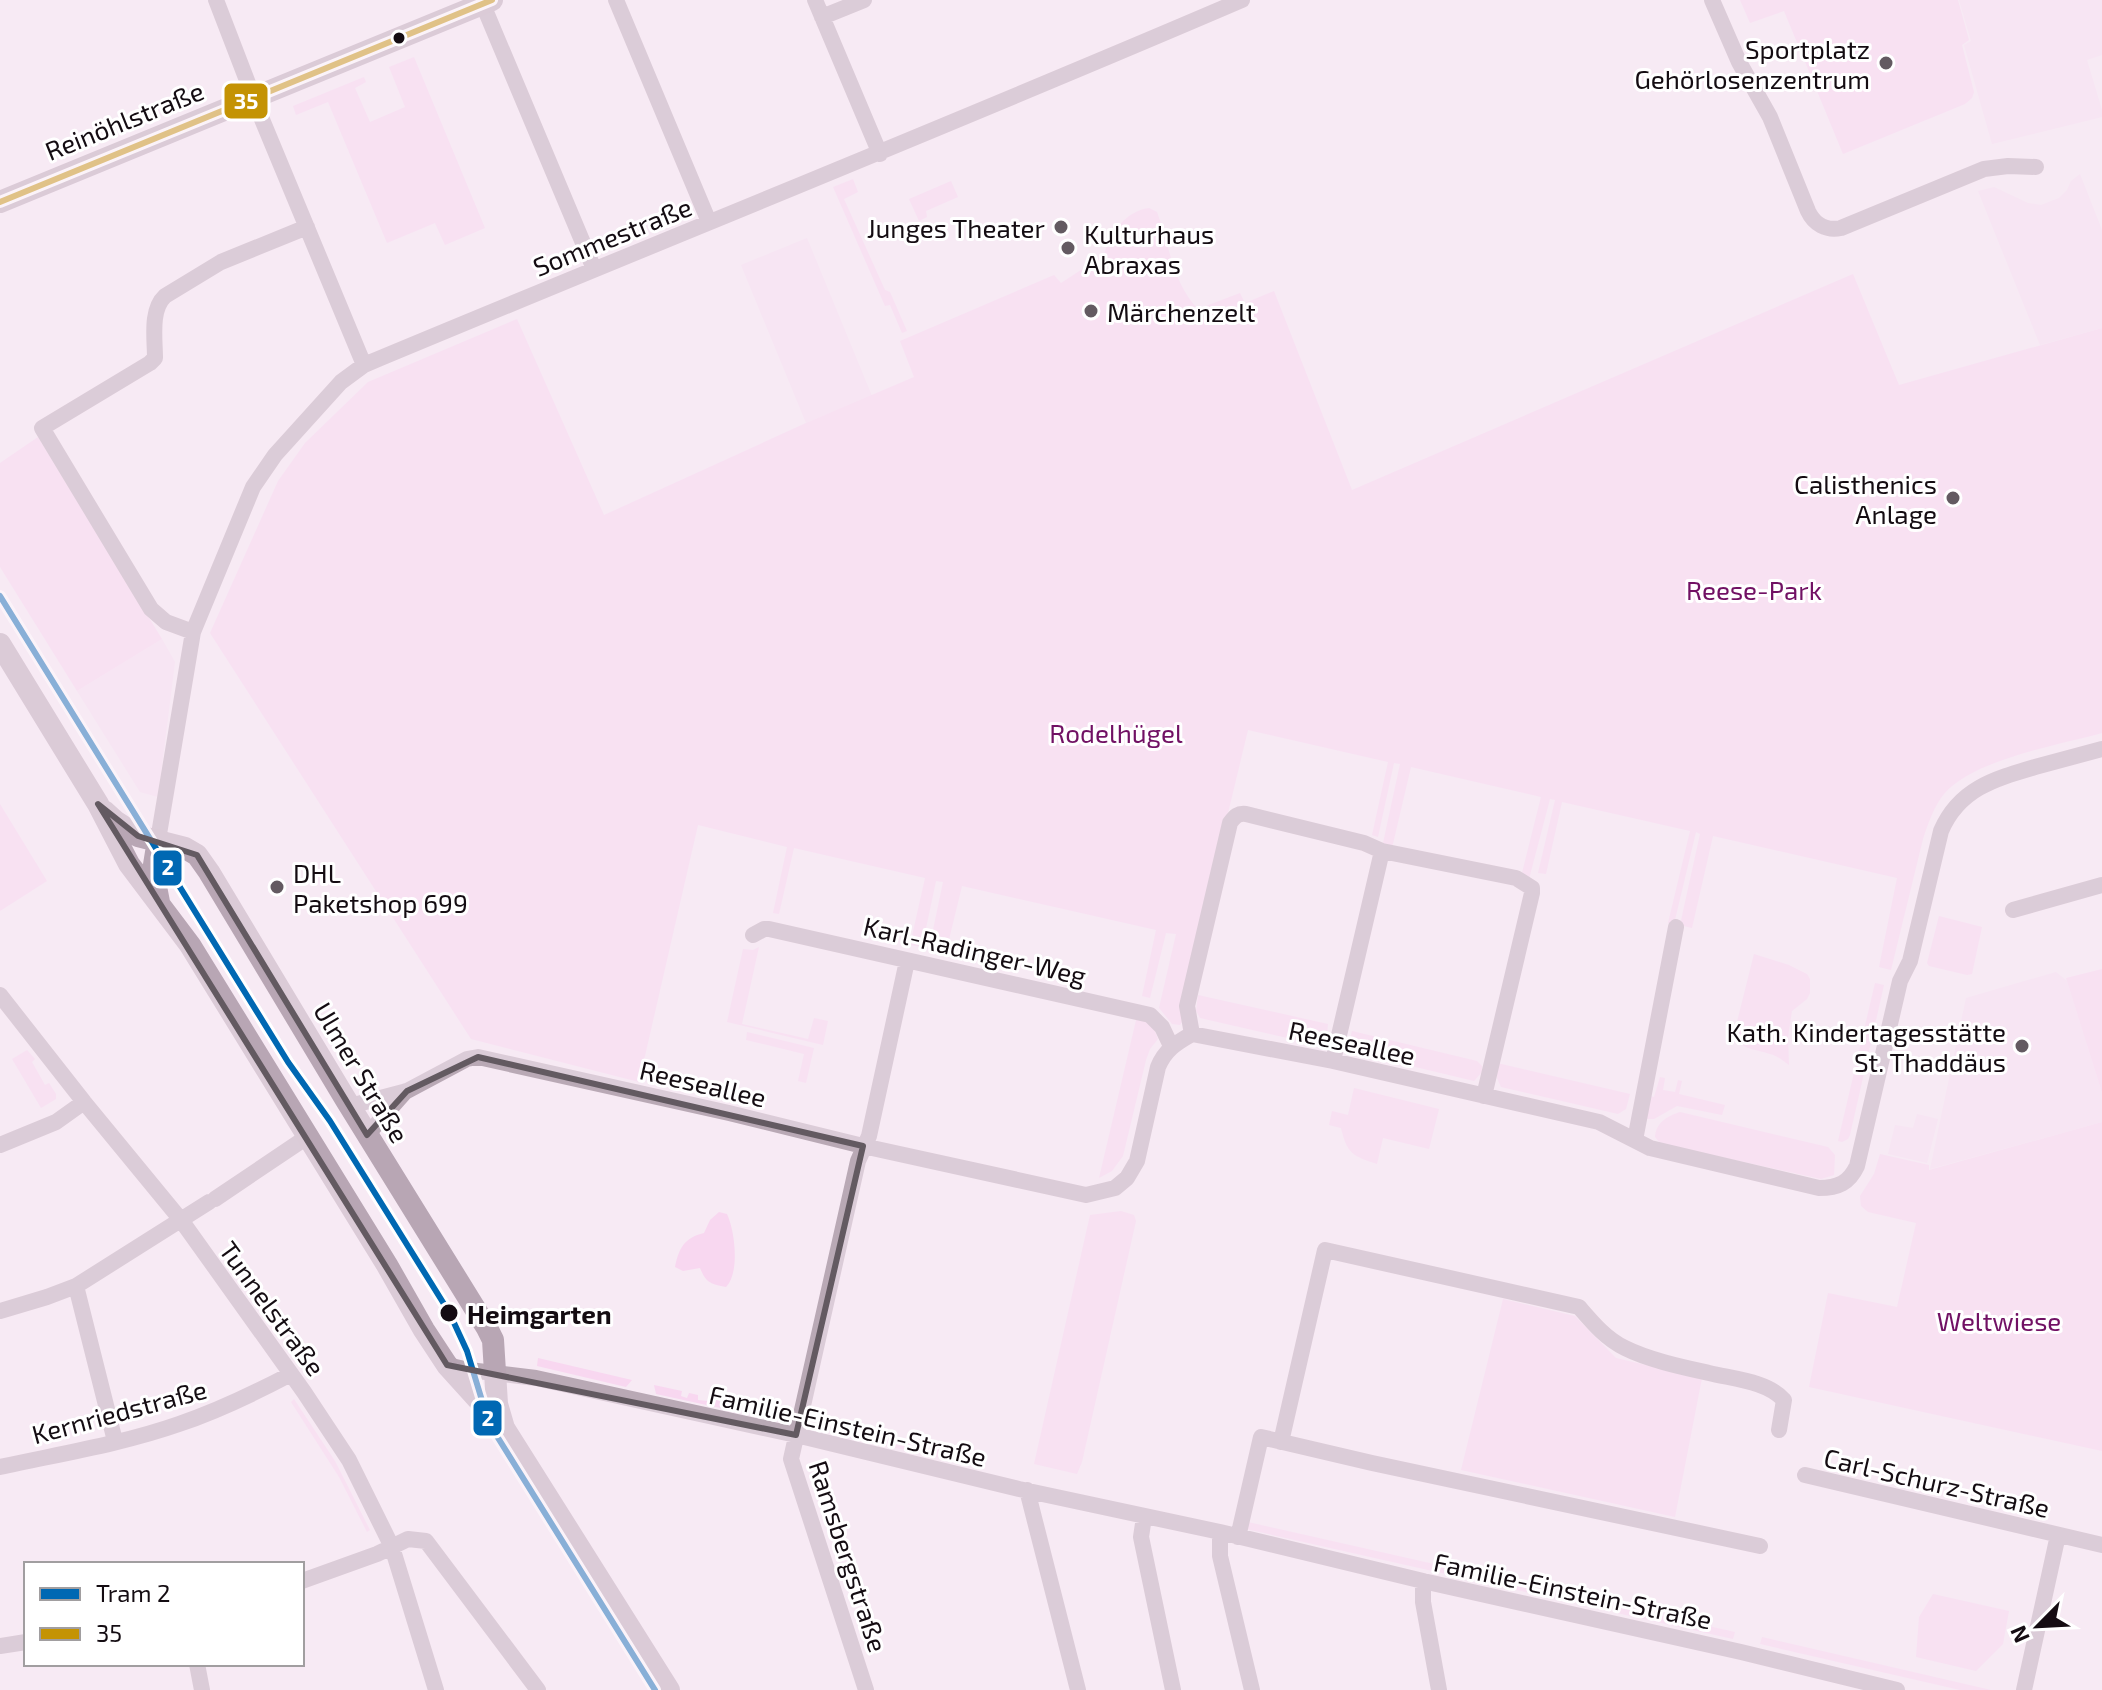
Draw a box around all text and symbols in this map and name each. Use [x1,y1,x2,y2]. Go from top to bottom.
unlabelled marker [391,30,407,46]
place label: Sportplatz Gehörlosenzentrum [1634,33,1870,94]
marker: Sportplatz Gehörlosenzentrum [1877,54,1895,72]
street label: Reinöhlstraße [40,74,208,166]
line badge: 35 [223,82,269,120]
text: 35 [234,87,258,113]
street label: Sommestraße [528,190,696,282]
place label: Junges Theater [867,212,1045,243]
marker: Junges Theater [1052,218,1070,236]
place label: Kulturhaus Abraxas [1084,218,1214,279]
marker: Kulturhaus Abraxas [1059,239,1077,257]
place label: Märchenzelt [1107,296,1256,327]
marker: Märchenzelt [1082,302,1100,320]
place label: Calisthenics Anlage [1794,468,1937,529]
marker: Calisthenics Anlage [1944,489,1962,507]
park label: Reese-Park [1686,574,1822,605]
park label: Rodelhügel [1049,717,1183,748]
line badge: 2 [152,849,183,887]
text: 2 [162,853,174,879]
place label: DHL Paketshop 699 [293,857,468,918]
marker: DHL Paketshop 699 [268,878,286,896]
street label: Karl-Radinger-Weg [861,909,1089,991]
street label: Ulmer Straße [308,996,416,1148]
street label: Reeseallee [1286,1013,1418,1071]
place label: Kath. Kindertagesstätte St. Thaddäus [1726,1016,2006,1077]
marker: Kath. Kindertagesstätte St. Thaddäus [2013,1037,2031,1055]
street label: Reeseallee [637,1053,769,1113]
street label: Tunnelstraße [214,1235,332,1381]
place label: Heimgarten [467,1298,612,1329]
marker: Heimgarten [438,1302,460,1324]
park label: Weltwiese [1937,1305,2061,1336]
street label: Kernriedstraße [28,1373,210,1449]
street label: Familie-Einstein-Straße [706,1378,990,1472]
line badge: 2 [472,1399,503,1437]
text: 2 [482,1404,494,1430]
street label: Carl-Schurz-Straße [1821,1441,2053,1523]
street label: Ramsbergstraße [803,1456,895,1656]
street label: Familie-Einstein-Straße [1431,1545,1715,1635]
legend [24,1562,304,1666]
text: Tram 2 [96,1578,170,1607]
north arrow [1998,1586,2078,1666]
text: 35 [96,1618,122,1647]
text: N [2004,1622,2034,1647]

